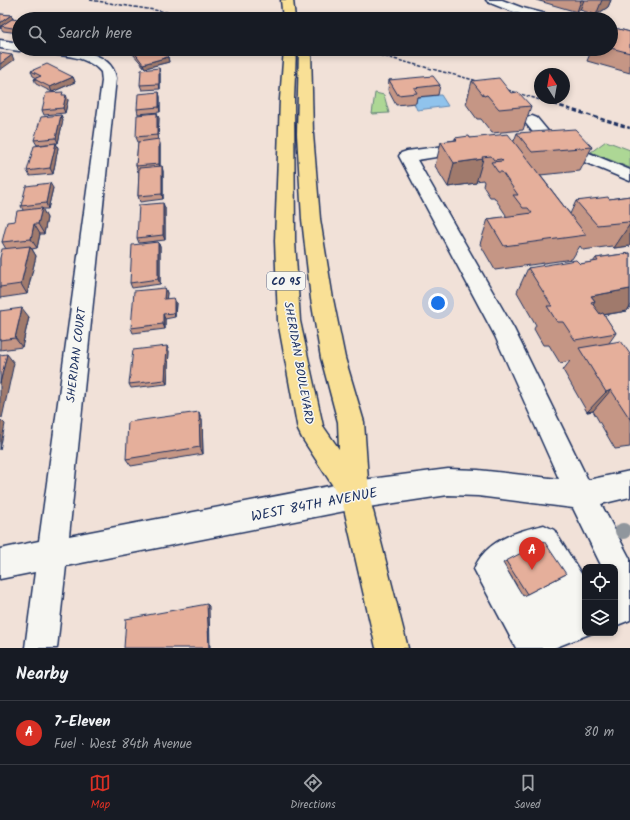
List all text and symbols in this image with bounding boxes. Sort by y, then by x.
search box [12,12,618,56]
text: Search here [58,22,132,46]
icon: search [26,23,48,45]
north arrow [534,68,570,104]
road number: CO 95 [267,272,305,290]
your location [428,293,448,313]
street label: SHERIDAN BOULEVARD [278,300,319,426]
street label: SHERIDAN COURT [61,305,92,404]
street label: WEST 84TH AVENUE [249,482,380,528]
pin: A [519,537,545,570]
map controls [582,564,618,636]
button: locate [582,564,618,600]
button: layers [582,600,618,636]
text: Nearby [16,661,68,688]
text: 7-Eleven [54,710,111,734]
text: A [25,722,33,743]
text: 80 m [584,722,614,743]
text: Fuel · West 84th Avenue [54,734,192,755]
tab: Map [89,772,111,814]
tab: Directions [290,772,336,814]
tab: Saved [515,772,541,814]

